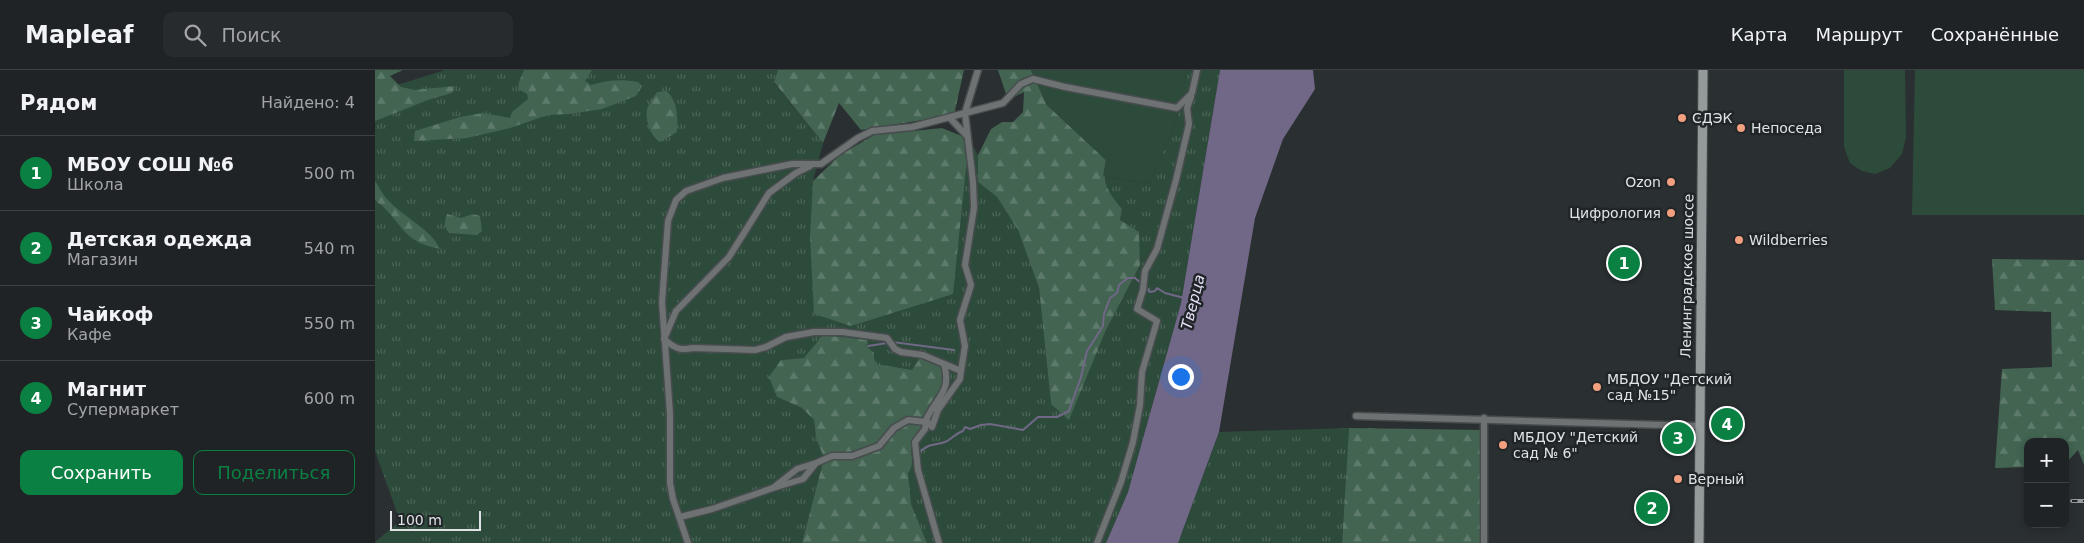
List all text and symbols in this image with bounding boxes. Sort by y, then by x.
search box [163,12,513,57]
text: Mapleaf [25,21,133,49]
icon: search [181,21,209,49]
text: Поиск [221,24,282,46]
text: Карта [1731,24,1788,45]
text: Маршрут [1816,24,1903,45]
text: Сохранённые [1931,24,2059,45]
text: Рядом [20,91,97,115]
text: Найдено: 4 [261,93,355,112]
place label: СДЭК [1692,110,1732,126]
marker: СДЭК [1676,112,1688,124]
place label: Непоседа [1751,120,1822,136]
marker: Непоседа [1735,122,1747,134]
text: МБОУ СОШ №6 [67,153,234,175]
text: 1 [30,164,42,183]
text: 500 m [304,164,355,183]
place label: Ozon [1625,174,1661,190]
text: Школа [67,175,124,194]
marker: Ozon [1665,176,1677,188]
street label: Ленинградское шоссе [1678,194,1696,358]
place label: Цифрология [1569,205,1661,221]
marker: Цифрология [1665,207,1677,219]
text: Детская одежда [67,228,252,250]
place label: Wildberries [1749,232,1828,248]
marker: Wildberries [1733,234,1745,246]
text: 2 [30,239,42,258]
text: 540 m [304,239,355,258]
pin: 1 [1608,244,1640,282]
text: Магазин [67,250,138,269]
water label: Тверца [1177,273,1209,331]
text: Чайкоф [67,303,153,325]
text: 3 [30,314,42,333]
text: 550 m [304,314,355,333]
text: Кафе [67,325,112,344]
your location [1168,364,1194,390]
place label: МБДОУ "Детский сад №15" [1607,371,1732,403]
text: Магнит [67,378,146,400]
marker: МБДОУ "Детский сад №15" [1591,381,1603,393]
text: 4 [30,389,42,408]
text: 600 m [304,389,355,408]
text: Супермаркет [67,400,179,419]
pin: 4 [1711,405,1743,443]
pin: 3 [1662,419,1694,457]
place label: МБДОУ "Детский сад № 6" [1513,429,1638,461]
map controls [2024,438,2069,528]
button: + [2024,438,2069,483]
marker: МБДОУ "Детский сад № 6" [1497,439,1509,451]
button: Сохранить [20,450,183,495]
button: Поделиться [193,450,355,495]
place label: Верный [1688,471,1744,487]
marker: Верный [1672,473,1684,485]
button: − [2024,483,2069,528]
pin: 2 [1636,489,1668,527]
scale bar [390,508,481,531]
text: 100 m [397,512,442,528]

